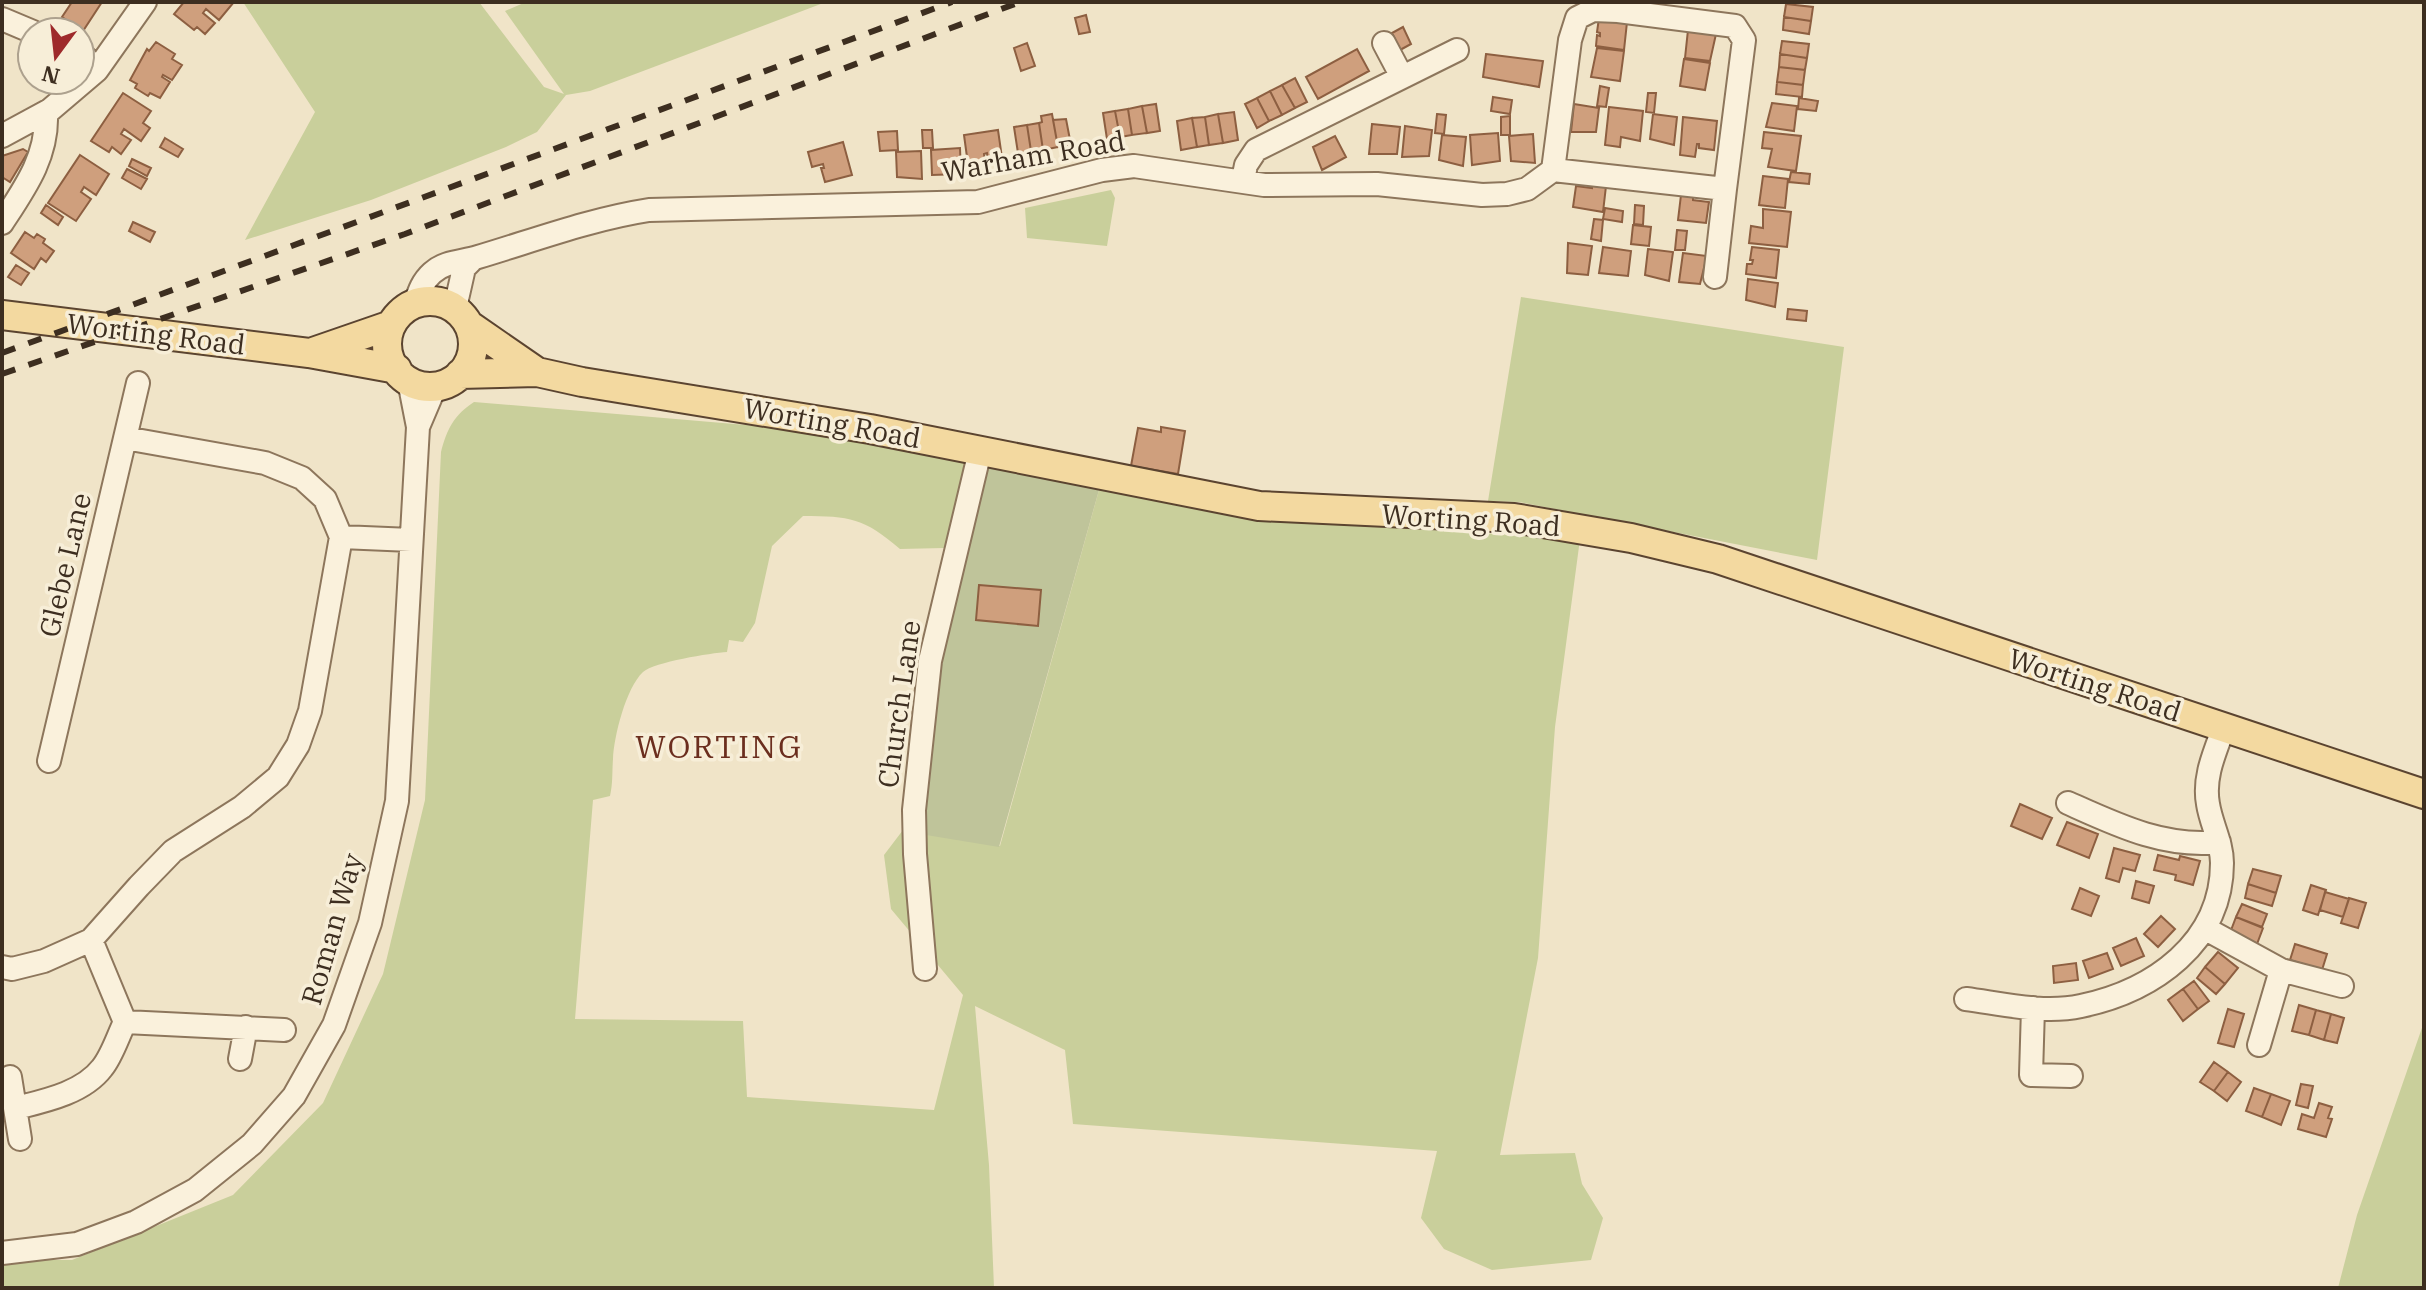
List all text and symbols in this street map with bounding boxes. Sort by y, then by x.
north arrow [16,16,96,96]
text: N [39,60,63,92]
street label: Warham Road [938,121,1128,190]
street label: Worting Road [65,304,247,363]
street label: Worting Road [741,389,924,456]
street label: Glebe Lane [30,489,99,641]
street label: Worting Road [1380,495,1562,544]
street label: Church Lane [868,618,929,790]
street label: Worting Road [2004,639,2186,730]
district label: WORTING [635,725,803,767]
street label: Roman Way [292,849,371,1009]

